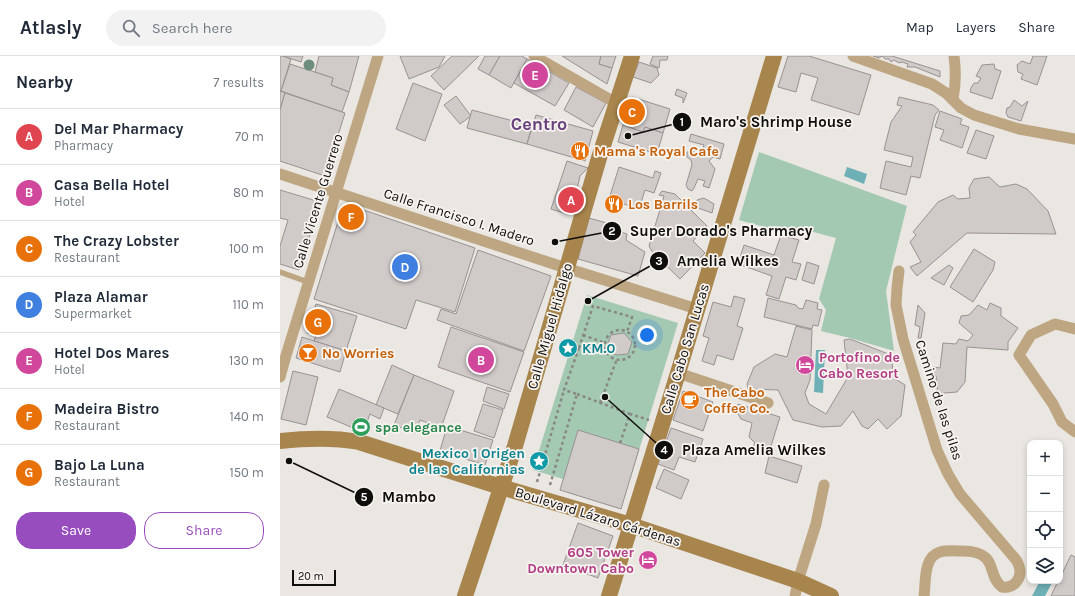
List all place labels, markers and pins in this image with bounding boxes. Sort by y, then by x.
pin: E [522,60,548,90]
pin: C [619,97,645,127]
callout: Maro's Shrimp House [672,108,860,135]
restaurant icon: Mama's Royal Cafe [569,140,591,162]
place label: Mama's Royal Cafe [594,143,719,160]
pin: A [558,185,584,215]
restaurant icon: Los Barrils [603,193,625,215]
place label: Los Barrils [628,196,698,213]
pin: F [338,202,364,232]
callout: Super Dorado's Pharmacy [602,217,820,244]
callout: Amelia Wilkes [649,248,787,275]
pin: D [392,252,418,282]
pin: G [305,307,331,337]
place icon: KM.0 [557,337,579,359]
place label: KM.0 [582,340,615,357]
bar icon: No Worries [297,342,319,364]
place label: No Worries [322,345,395,362]
pin: B [468,345,494,375]
place label: Portofino de Cabo Resort [819,349,900,382]
hotel icon: Portofino de Cabo Resort [794,354,816,376]
place label: The Cabo Coffee Co. [704,384,769,417]
cafe icon: The Cabo Coffee Co. [679,389,701,411]
sports icon: spa elegance [350,416,372,438]
place label: spa elegance [375,419,462,436]
callout: Plaza Amelia Wilkes [654,437,834,464]
place label: Mexico 1 Origen de las Californias [409,445,525,478]
place icon: Mexico 1 Origen de las Californias [528,450,550,472]
callout: Mambo [354,483,444,510]
place label: 605 Tower Downtown Cabo [527,544,634,577]
hotel icon: 605 Tower Downtown Cabo [637,549,659,571]

